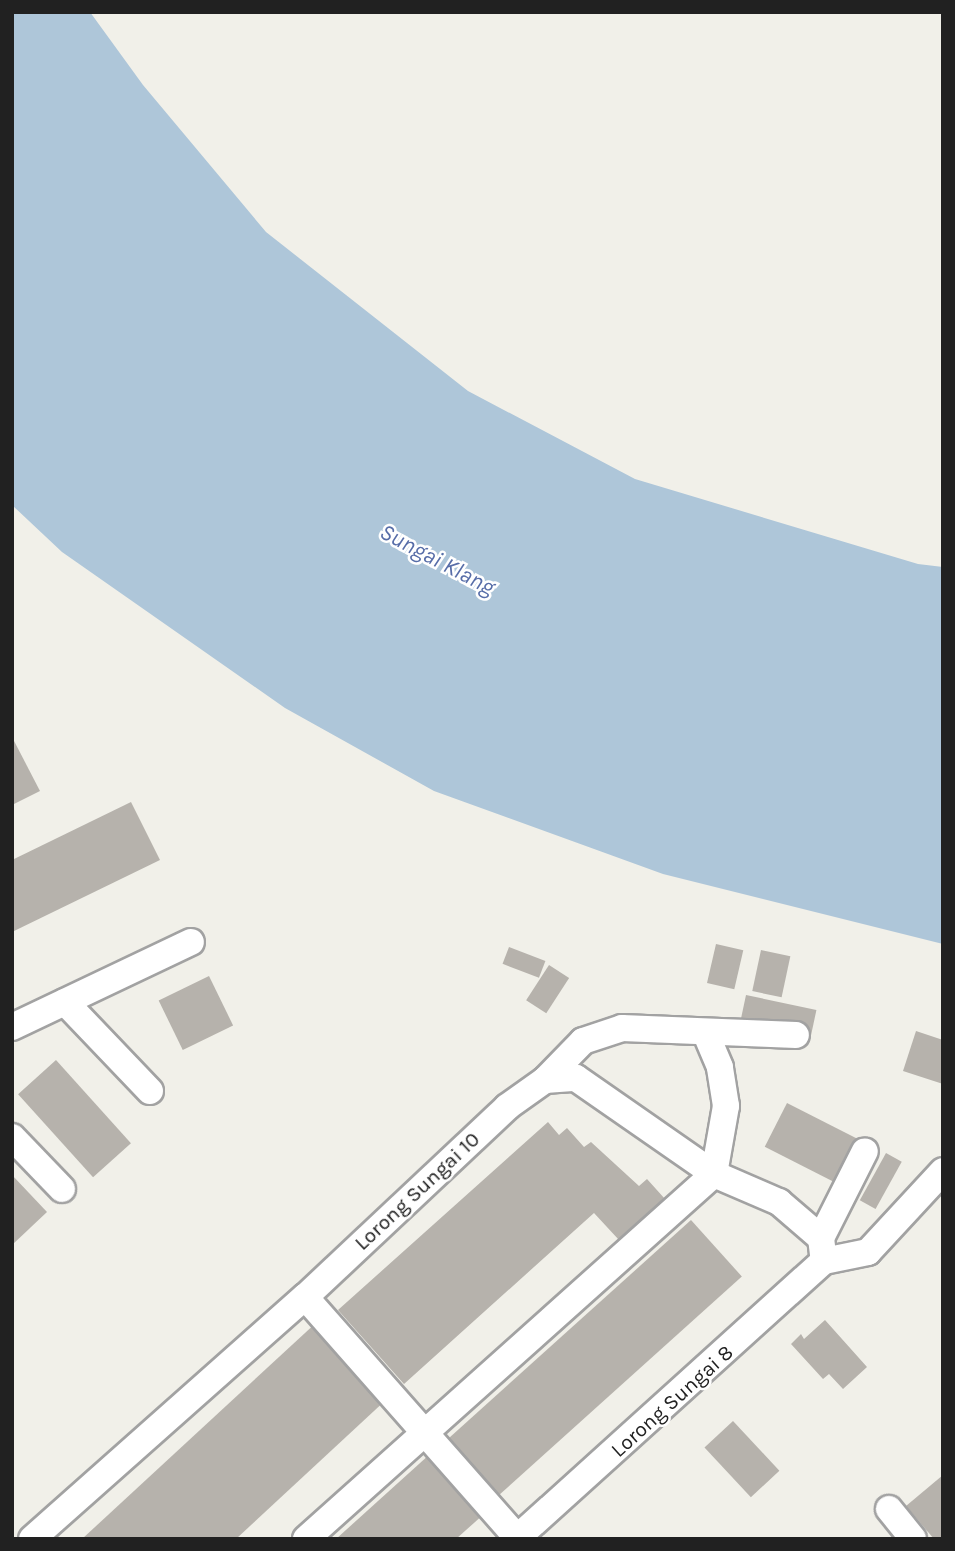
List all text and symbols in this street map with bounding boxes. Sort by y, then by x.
water label: Sungai Klang [375,518,499,602]
street label: Lorong Sungai 10 [349,1127,485,1255]
street label: Lorong Sungai 8 [606,1340,738,1462]

